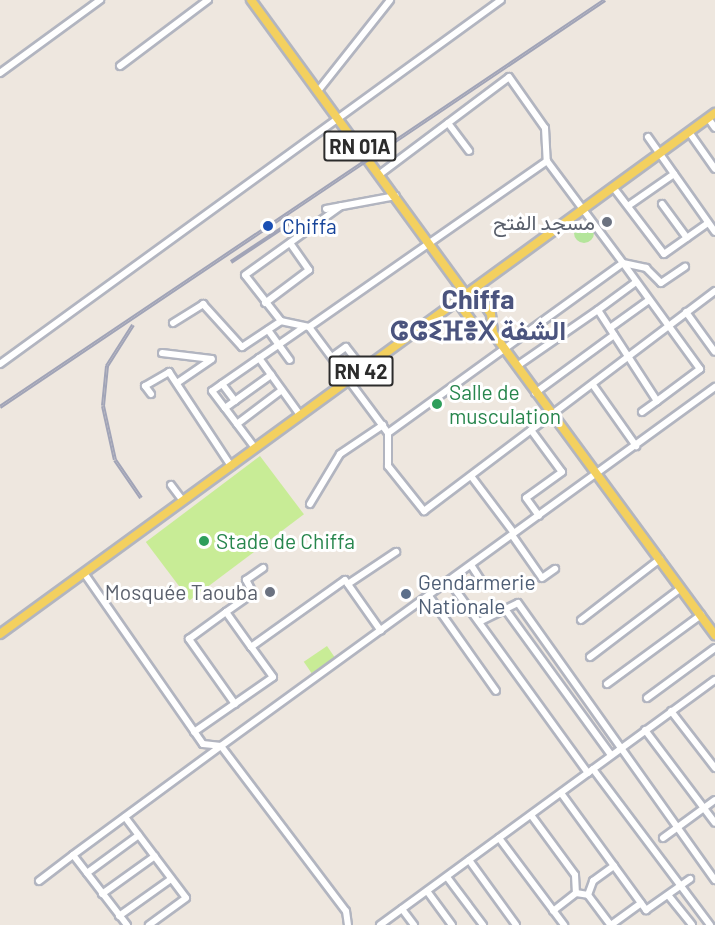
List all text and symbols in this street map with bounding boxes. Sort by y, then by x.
road number: RN 01A [322,129,398,163]
place label: مسجد الفتح [493,209,595,235]
place label: Chiffa [282,213,337,239]
marker: مسجد الفتح [600,215,614,229]
marker: Chiffa [259,217,277,235]
district label: Chiffa ⵛⵛⵉⴼⴻⵝ الشفة [390,282,566,345]
road number: RN 42 [328,354,394,388]
place label: Salle de musculation [449,379,561,429]
marker: Salle de musculation [430,397,444,411]
place label: Stade de Chiffa [216,528,355,554]
marker: Stade de Chiffa [197,534,211,548]
place label: Gendarmerie Nationale [418,569,536,619]
place label: Mosquée Taouba [105,579,258,605]
marker: Mosquée Taouba [263,585,277,599]
marker: Gendarmerie Nationale [399,587,413,601]

